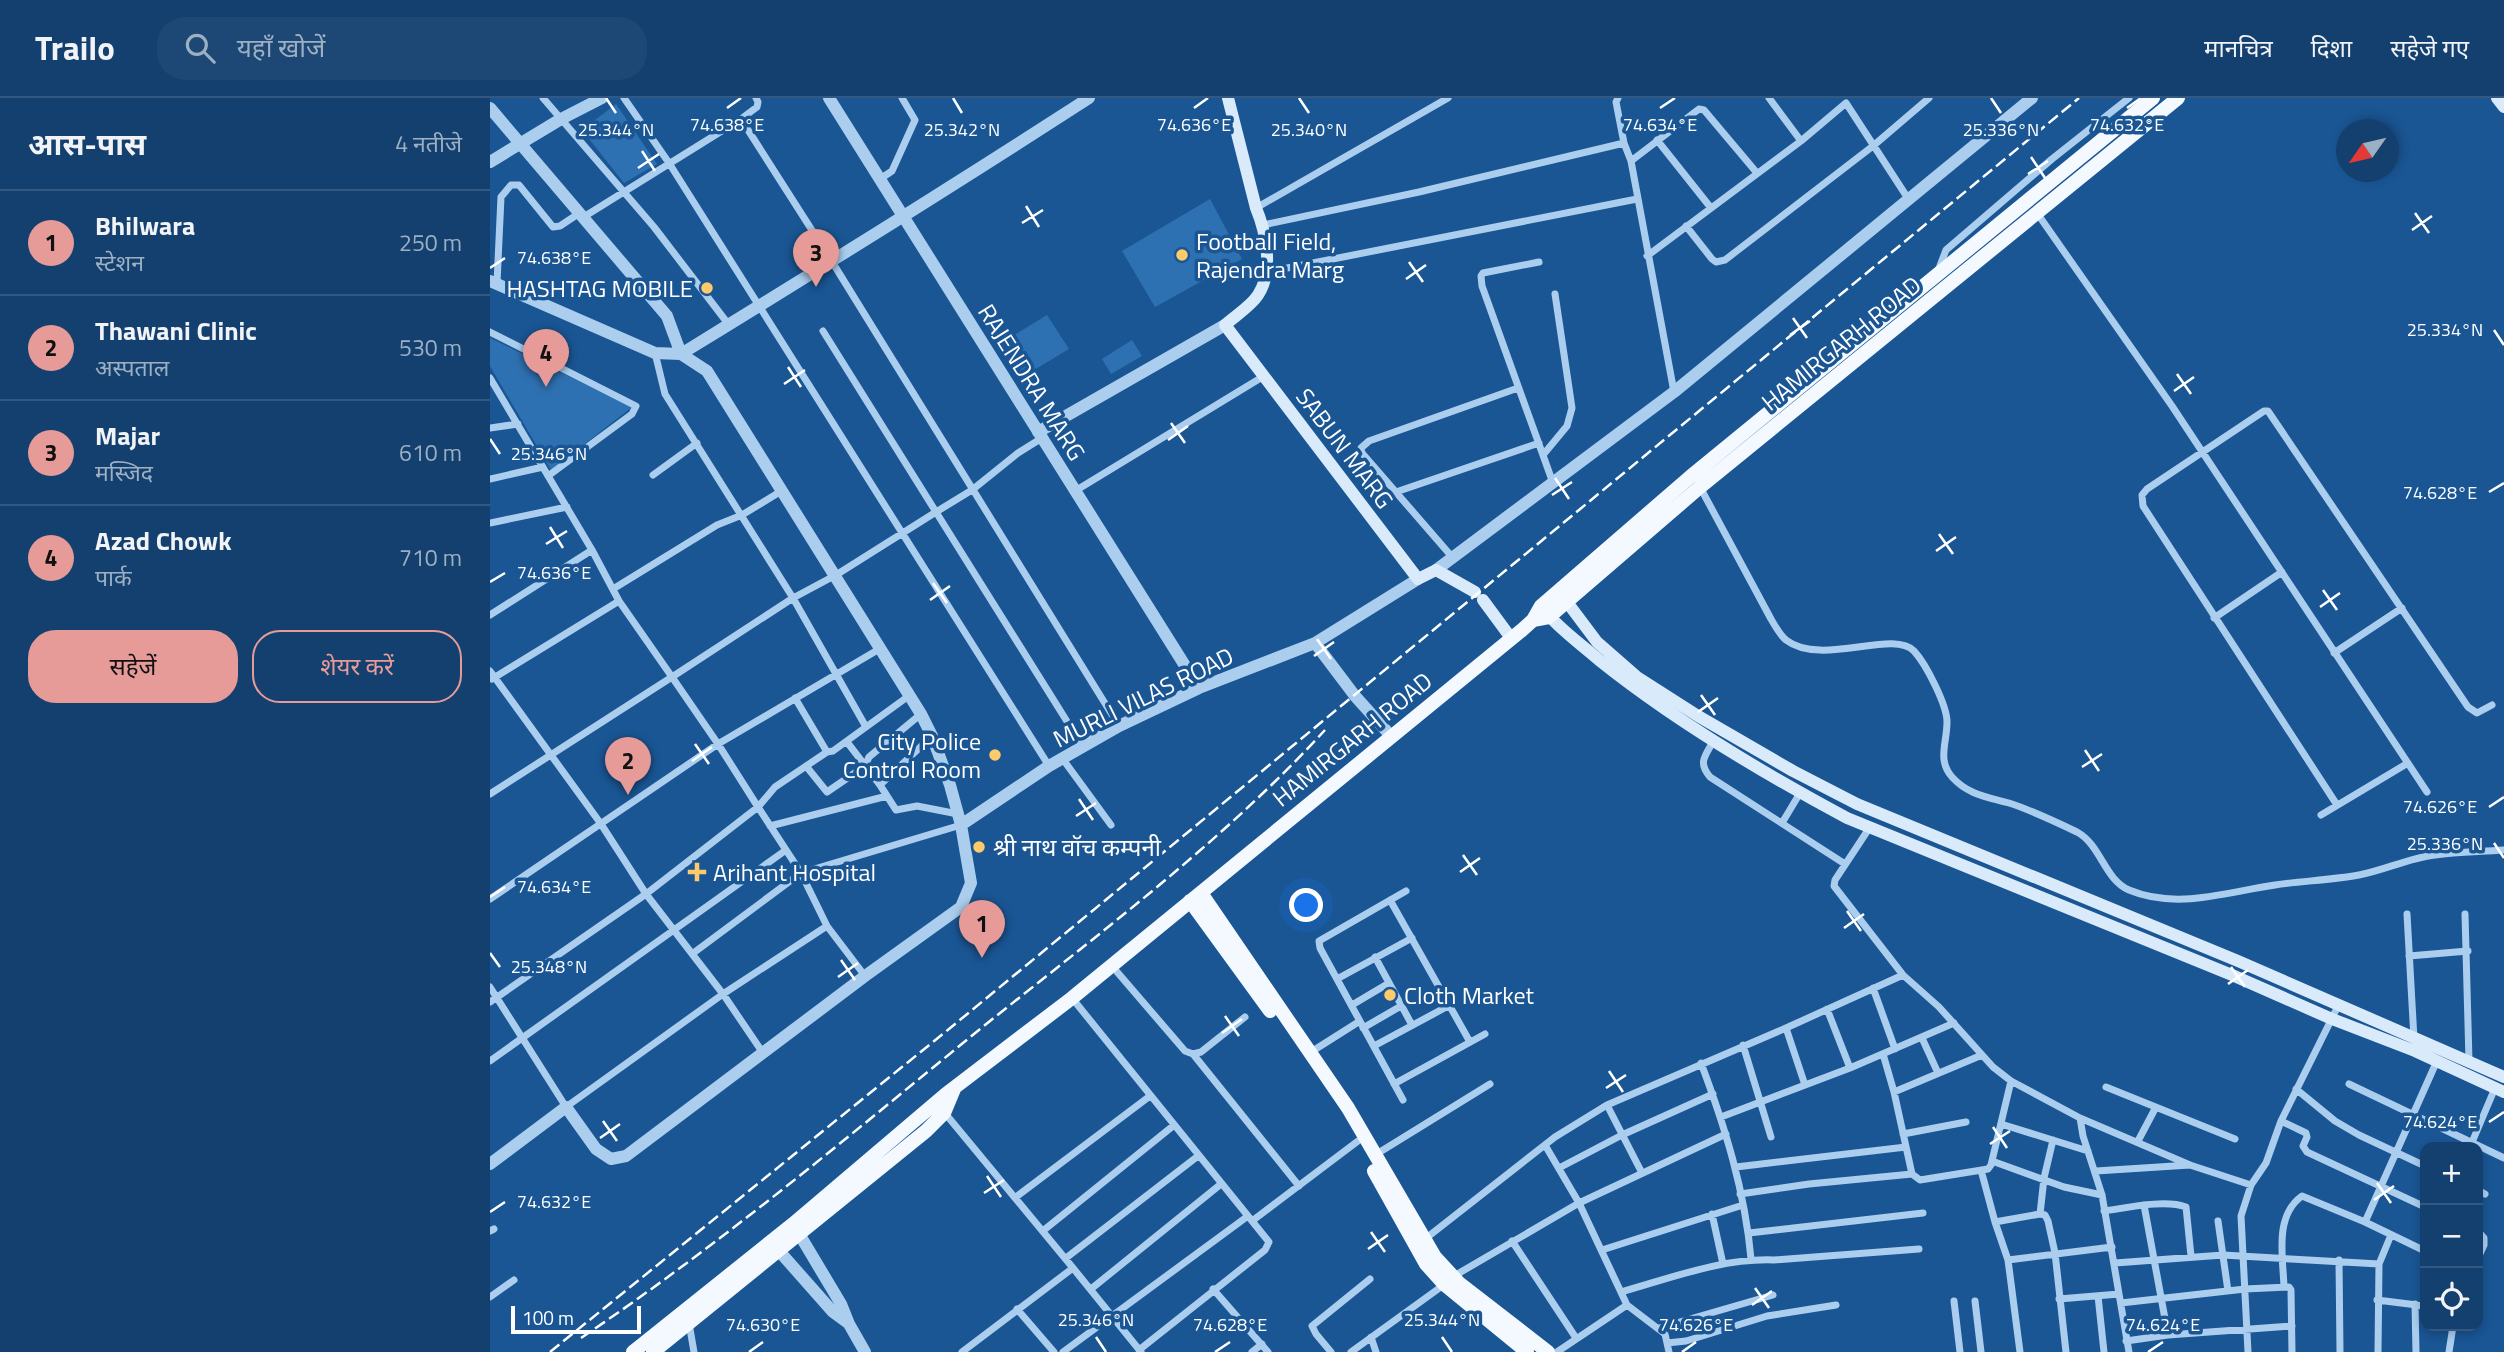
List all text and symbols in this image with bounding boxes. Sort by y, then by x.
search box [157,17,647,80]
text: Trailo [35,23,115,73]
text: यहाँ खोजें [237,28,325,67]
icon: search [181,29,219,67]
text: मानचित्र [2204,30,2273,66]
text: दिशा [2311,30,2352,66]
text: सहेजे गए [2390,30,2469,66]
text: 74.638°E [690,111,764,138]
text: 74.636°E [1157,111,1231,138]
text: 74.634°E [1623,111,1697,138]
text: 74.632°E [2090,111,2164,138]
text: 25.344°N [578,116,654,143]
text: 25.342°N [924,116,1000,143]
text: 25.340°N [1271,116,1347,143]
text: 25.336°N [1963,116,2039,143]
north arrow [2336,119,2399,182]
text: आस-पास [28,121,146,167]
text: 4 नतीजे [395,126,462,161]
text: Bhilwara [95,206,195,245]
place label: Football Field, Rajendra Marg [1196,223,1344,287]
text: 1 [45,225,57,260]
text: 250 m [399,225,462,260]
pin: 3 [793,229,839,287]
text: 74.638°E [517,244,591,271]
text: स्टेशन [95,245,144,280]
marker: Football Field, Rajendra Marg [1174,247,1190,263]
street label: HAMIRGARH ROAD [1753,267,1929,419]
place label: HASHTAG MOBILE [506,270,693,306]
marker: HASHTAG MOBILE [699,280,715,296]
street label: RAJENDRA MARG [969,297,1095,467]
text: Thawani Clinic [95,311,257,350]
text: 25.334°N [2407,316,2483,343]
pin: 4 [523,329,569,387]
text: 2 [45,330,57,365]
text: 530 m [399,330,462,365]
text: अस्पताल [95,350,169,385]
street label: SABUN MARG [1288,380,1402,516]
text: Majar [95,416,160,455]
text: 3 [45,435,57,470]
text: 610 m [399,435,462,470]
text: 25.346°N [511,440,587,467]
text: मस्जिद [95,455,153,490]
text: 74.628°E [2403,479,2477,506]
text: Azad Chowk [95,521,232,560]
text: 4 [45,540,57,575]
text: 710 m [399,540,462,575]
text: 74.636°E [517,559,591,586]
text: पार्क [95,560,132,595]
button: सहेजें [28,630,238,703]
button: शेयर करें [252,630,462,703]
street label: MURLI VILAS ROAD [1047,638,1239,756]
street label: HAMIRGARH ROAD [1264,663,1440,815]
place label: City Police Control Room [843,723,981,787]
pin: 2 [605,737,651,795]
marker: City Police Control Room [987,747,1003,763]
text: 74.626°E [2403,793,2477,820]
place label: श्री नाथ वॉच कम्पनी [993,829,1162,865]
text: 25.336°N [2407,830,2483,857]
marker: श्री नाथ वॉच कम्पनी [971,839,987,855]
place label: Arihant Hospital [713,854,876,890]
marker: Arihant Hospital [687,862,707,882]
text: 74.634°E [517,873,591,900]
your location [1289,888,1323,922]
pin: 1 [959,900,1005,958]
text: 25.348°N [511,953,587,980]
place label: Cloth Market [1404,977,1534,1013]
marker: Cloth Market [1382,987,1398,1003]
text: 74.624°E [2403,1108,2477,1135]
map controls [2420,1142,2483,1331]
button: + [2420,1142,2483,1205]
text: 74.632°E [517,1188,591,1215]
button: − [2420,1205,2483,1268]
button: locate [2420,1268,2483,1331]
scale bar [511,1303,640,1335]
text: 100 m [522,1303,574,1332]
text: 25.346°N [1058,1306,1134,1333]
text: 25.344°N [1404,1306,1480,1333]
text: 74.630°E [726,1311,800,1338]
text: 74.628°E [1193,1311,1267,1338]
text: 74.626°E [1659,1311,1733,1338]
text: 74.624°E [2126,1311,2200,1338]

